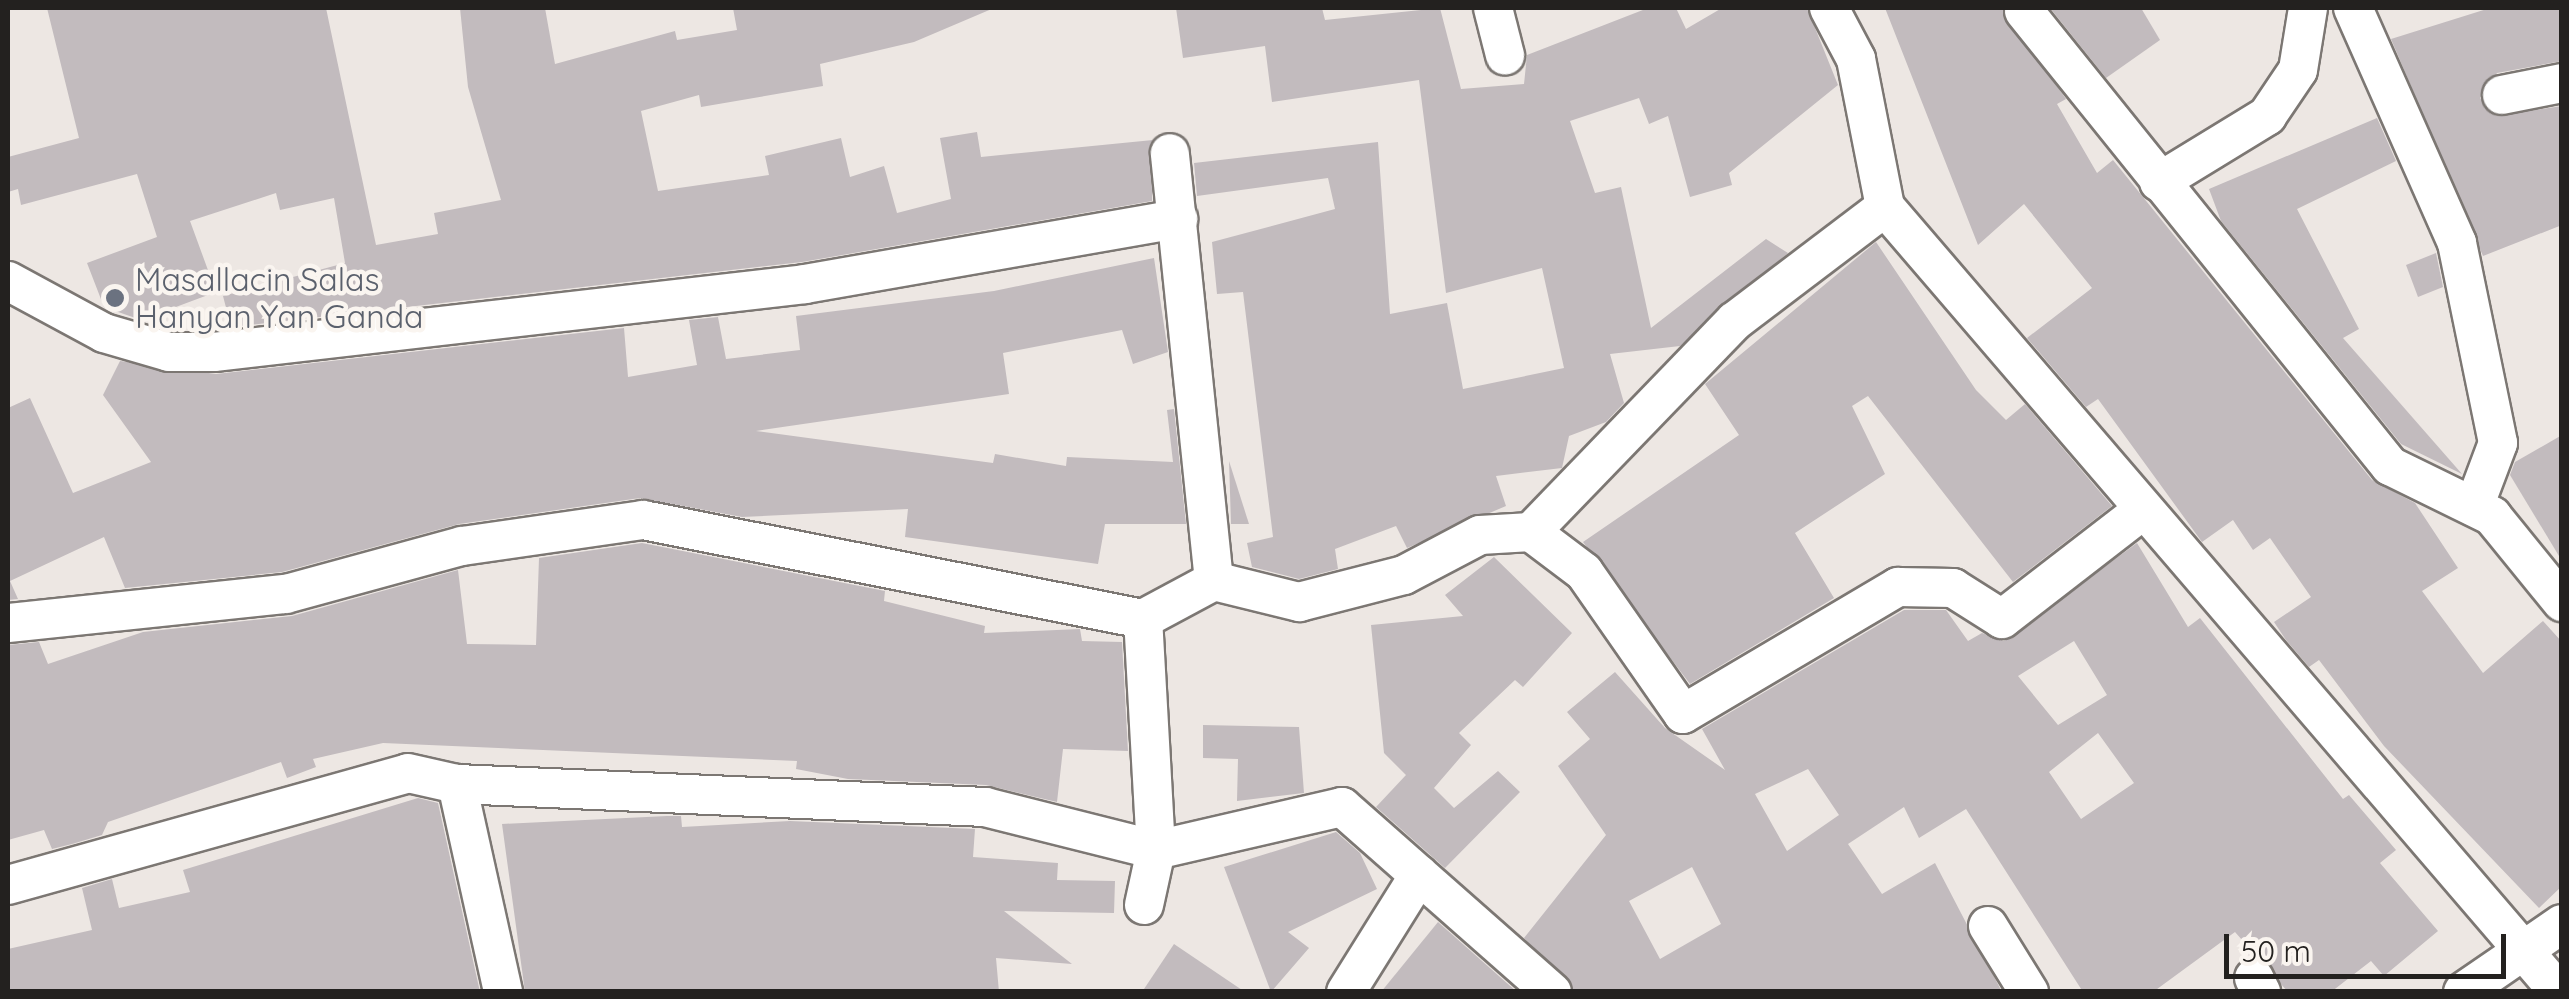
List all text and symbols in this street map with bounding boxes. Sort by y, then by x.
place label: Masallacin Salas Hanyan Yan Ganda [135,261,423,336]
marker: Masallacin Salas Hanyan Yan Ganda [104,287,126,309]
scale bar [2229,914,2512,976]
text: 50 m [2241,932,2311,970]

